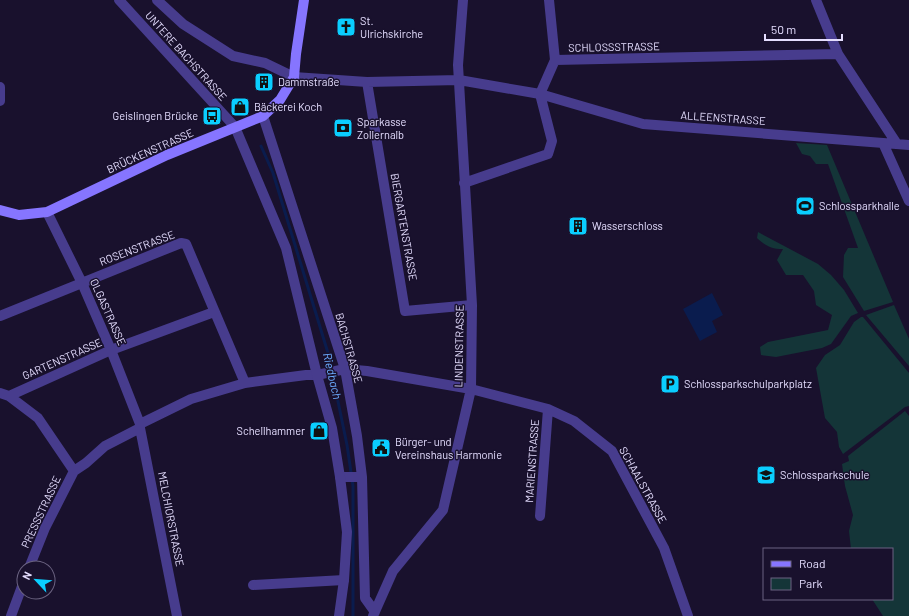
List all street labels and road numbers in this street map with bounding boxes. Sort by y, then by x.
street label: UNTERE BACHSTRASSE [143,8,230,103]
street label: SCHLOSSSTRASSE [568,39,660,54]
street label: ALLEENSTRASSE [680,108,766,127]
street label: BRÜCKENSTRASSE [104,125,195,175]
street label: BIERGARTENSTRASSE [389,172,420,282]
street label: ROSENSTRASSE [97,227,177,268]
street label: OLGASTRASSE [88,277,129,347]
street label: LINDENSTRASSE [451,304,466,387]
street label: BACHSTRASSE [333,311,366,385]
street label: GARTENSTRASSE [20,335,104,382]
street label: MARIENSTRASSE [522,418,541,503]
street label: SCHAALSTRASSE [617,444,670,526]
street label: MELCHIORSTRASSE [156,470,187,568]
street label: PRESSSTRASSE [18,473,63,550]

